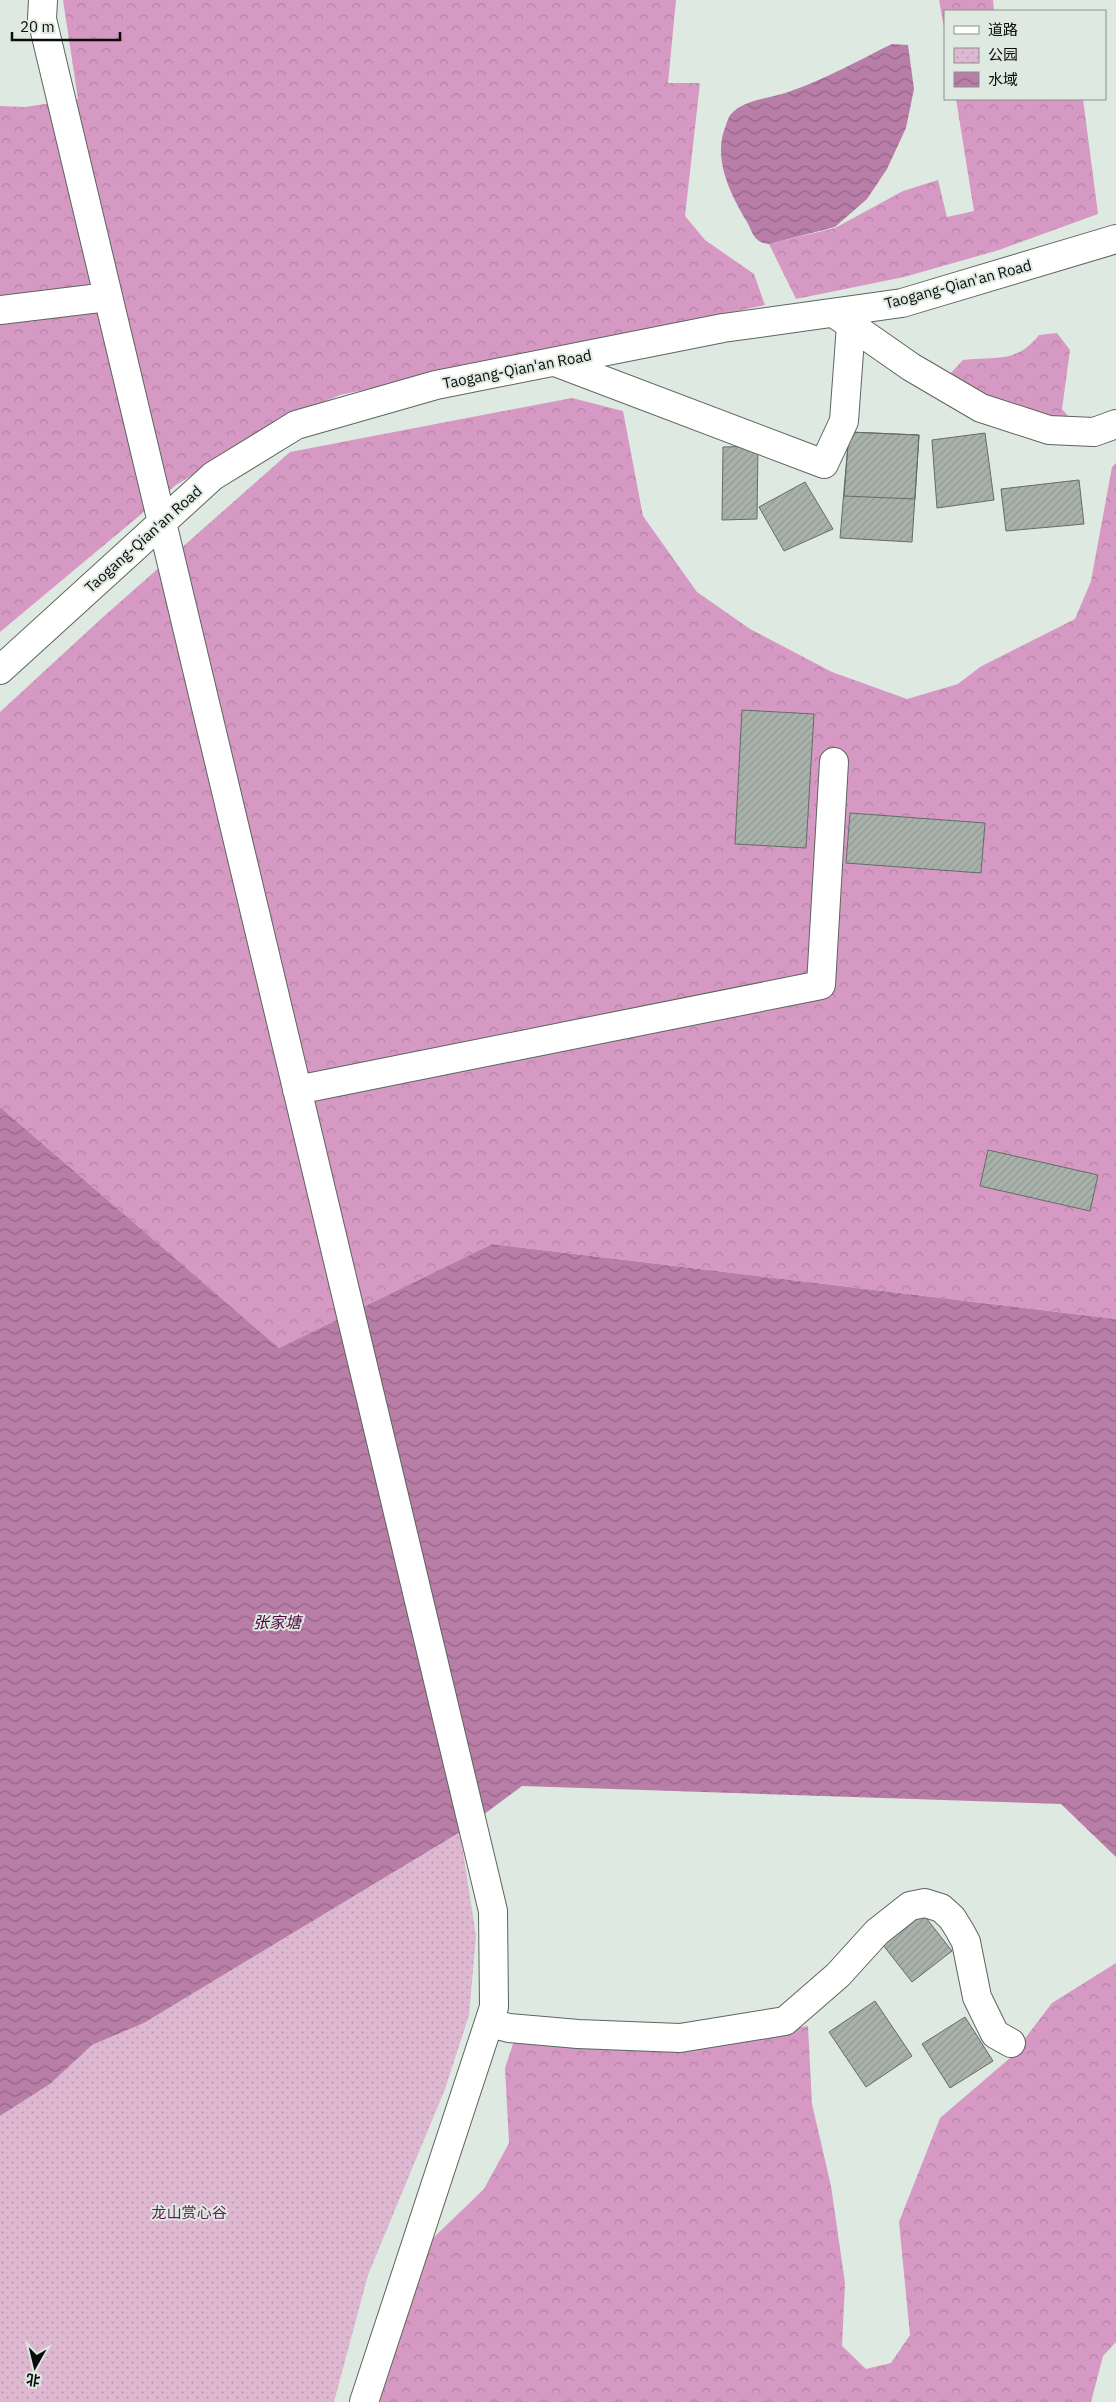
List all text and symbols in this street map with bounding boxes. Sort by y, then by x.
scale bar [12,10,120,42]
legend [944,10,1106,100]
text: 20 m [20,17,55,36]
text: 道路 [988,20,1018,39]
text: 公园 [988,45,1018,64]
text: 水域 [988,70,1018,89]
street label: Taogang-Qian'an Road [882,255,1034,313]
street label: Taogang-Qian'an Road [441,345,593,393]
street label: Taogang-Qian'an Road [80,481,206,597]
water label: 张家塘 [253,1612,304,1632]
park label: 龙山赏心谷 [151,2203,227,2222]
north arrow [10,2342,60,2392]
text: 北 [25,2370,41,2390]

